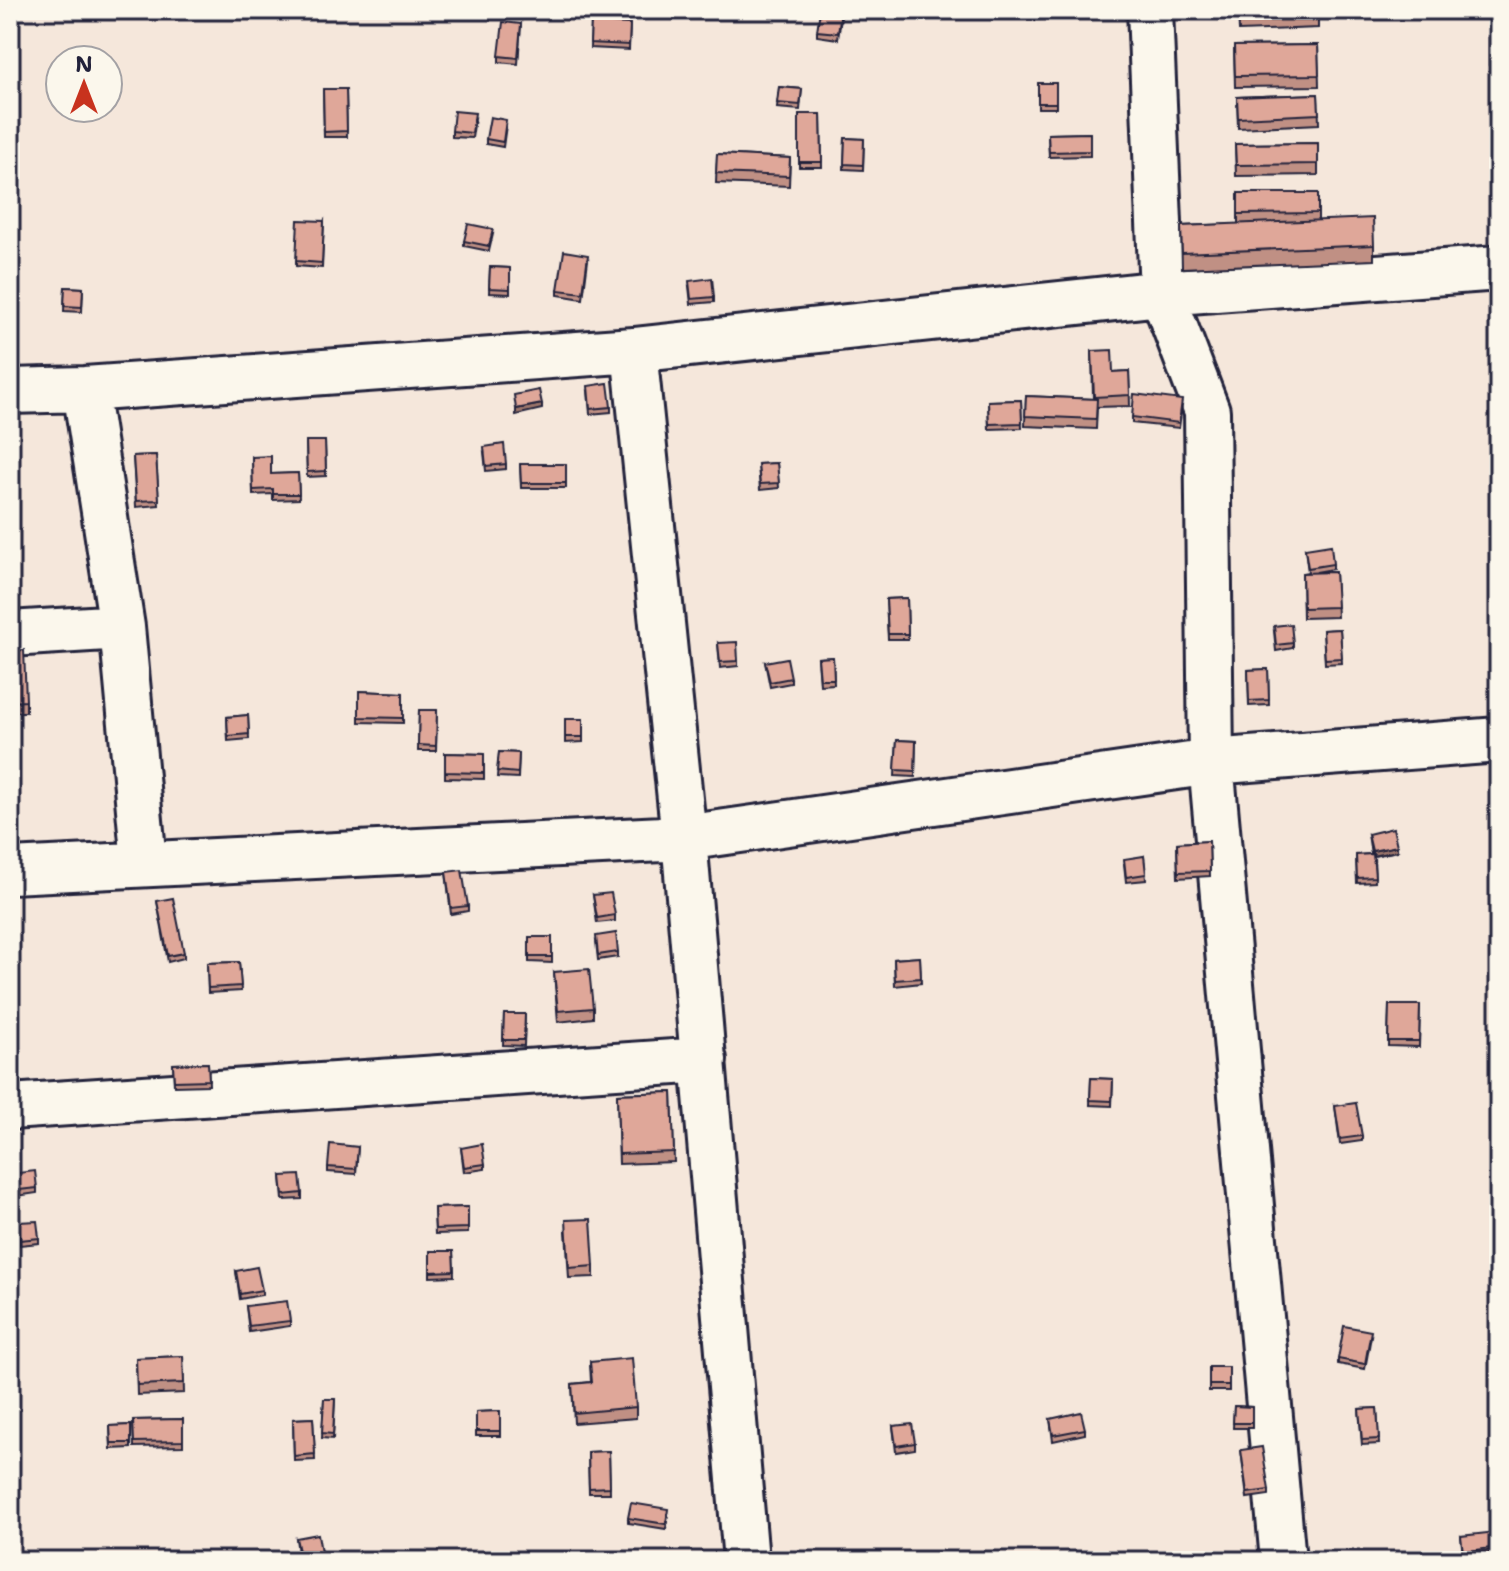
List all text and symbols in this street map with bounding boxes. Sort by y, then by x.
north arrow [44,44,124,124]
text: N [75,50,93,79]

